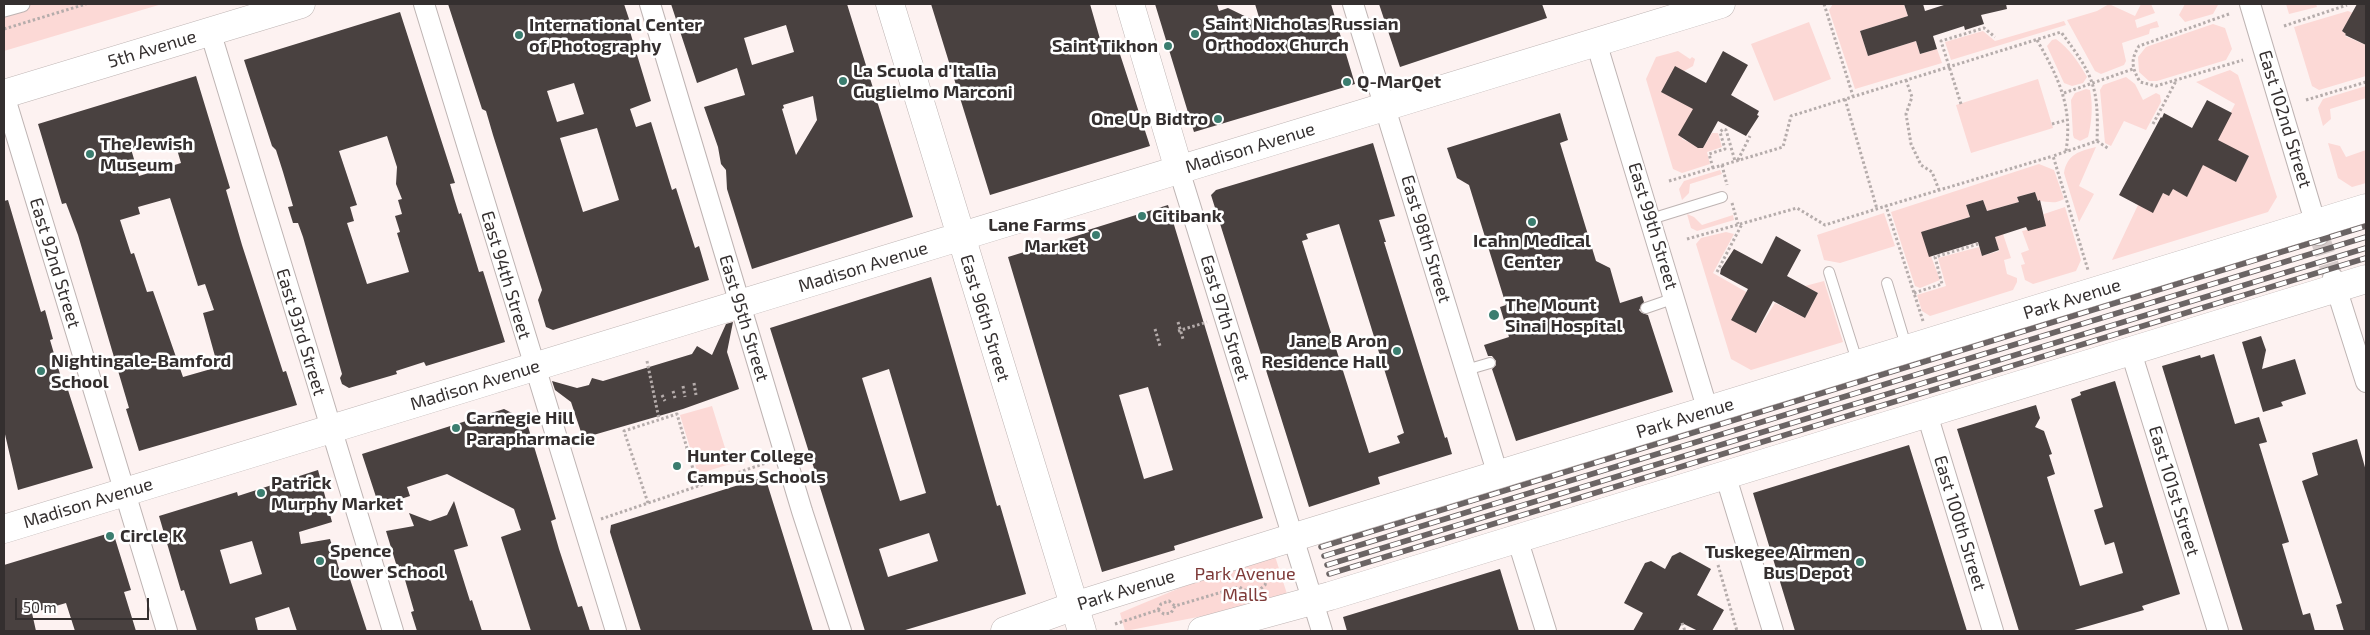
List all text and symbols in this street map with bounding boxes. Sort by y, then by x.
place label: Saint Nicholas Russian Orthodox Church [1205,13,1399,56]
place label: International Center of Photography [529,14,702,56]
street label: 5th Avenue [105,25,199,73]
marker: Saint Nicholas Russian Orthodox Church [1189,28,1201,40]
marker: International Center of Photography [513,29,525,41]
place label: Saint Tikhon [1052,35,1158,57]
marker: Saint Tikhon [1162,40,1174,52]
street label: East 102nd Street [2254,48,2316,190]
place label: La Scuola d'Italia Guglielmo Marconi [853,60,1013,102]
place label: Q-MarQet [1357,71,1441,93]
marker: La Scuola d'Italia Guglielmo Marconi [837,75,849,87]
marker: Q-MarQet [1341,76,1353,88]
place label: One Up Bidtro [1091,108,1208,130]
marker: One Up Bidtro [1212,113,1224,125]
street label: Madison Avenue [1182,118,1318,178]
place label: The Jewish Museum [100,133,193,176]
marker: The Jewish Museum [84,148,96,160]
street label: East 99th Street [1623,160,1683,292]
street label: East 98th Street [1396,172,1456,306]
street label: East 92nd Street [25,195,85,331]
place label: Citibank [1152,205,1222,227]
street label: East 94th Street [476,208,536,342]
marker: Citibank [1136,210,1148,222]
place label: Lane Farms Market [988,214,1086,256]
marker: Icahn Medical Center [1526,216,1538,228]
marker: Lane Farms Market [1090,229,1102,241]
place label: Icahn Medical Center [1473,230,1591,272]
street label: Madison Avenue [795,237,931,297]
street label: East 95th Street [714,252,774,384]
street label: East 96th Street [955,252,1015,384]
street label: East 97th Street [1196,252,1254,384]
street label: East 93rd Street [271,266,331,398]
street label: Park Avenue [2020,274,2124,324]
place label: The Mount Sinai Hospital [1505,294,1622,336]
marker: The Mount Sinai Hospital [1487,308,1501,322]
place label: Jane B Aron Residence Hall [1261,330,1387,372]
marker: Jane B Aron Residence Hall [1391,345,1403,357]
place label: Nightingale-Bamford School [51,350,231,392]
street label: Madison Avenue [407,355,543,415]
marker: Nightingale-Bamford School [35,365,47,377]
street label: Park Avenue [1633,393,1737,443]
place label: Carnegie Hill Parapharmacie [466,407,595,449]
marker: Carnegie Hill Parapharmacie [450,422,462,434]
street label: East 101st Street [2144,423,2204,559]
place label: Hunter College Campus Schools [687,445,826,488]
street label: East 100th Street [1929,453,1991,593]
marker: Hunter College Campus Schools [671,460,683,472]
place label: Patrick Murphy Market [271,472,403,514]
street label: Madison Avenue [20,473,156,533]
marker: Patrick Murphy Market [255,487,267,499]
place label: Circle K [120,525,184,547]
marker: Circle K [104,530,116,542]
place label: Spence Lower School [330,540,445,582]
place label: Tuskegee Airmen Bus Depot [1705,541,1850,584]
marker: Spence Lower School [314,555,326,567]
marker: Tuskegee Airmen Bus Depot [1854,556,1866,568]
park label: Park Avenue Malls [1194,563,1296,606]
street label: Park Avenue [1074,565,1178,615]
scale bar [18,588,151,620]
text: 50 m [23,598,57,616]

